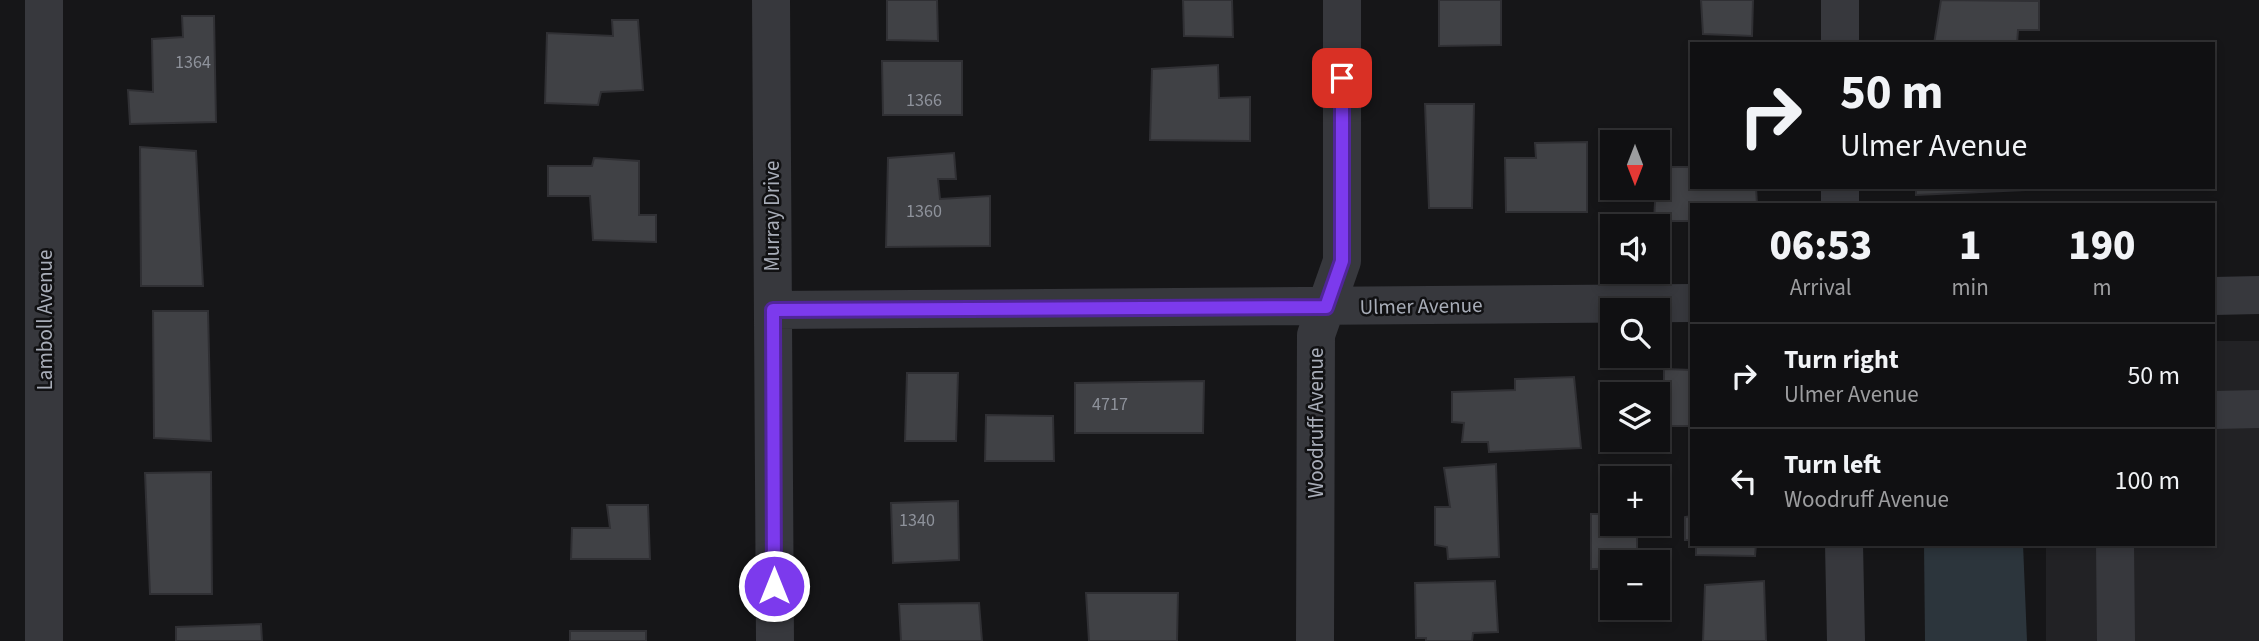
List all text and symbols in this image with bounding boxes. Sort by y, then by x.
pin [1312,48,1372,108]
house number: 1364 [175,50,211,75]
text: 50 m [1840,58,1944,128]
icon: arrive [1323,59,1361,97]
icon: right [1725,70,1816,161]
house number: 1366 [906,88,942,113]
text: Ulmer Avenue [1840,123,2027,169]
north arrow [1600,130,1670,200]
map controls [1600,130,1670,620]
street label: Murray Drive [757,161,787,271]
house number: 1360 [906,199,942,224]
button: sound [1600,214,1670,284]
text: 06:53 [1769,216,1872,276]
text: 1 [1959,216,1981,276]
text: 190 [2068,216,2136,276]
street label: Lamboll Avenue [30,250,60,390]
text: Arrival [1790,271,1852,304]
text: min [1952,271,1989,304]
text: m [2092,271,2111,304]
street label: Ulmer Avenue [1359,290,1483,322]
button: search [1600,298,1670,368]
text: Turn right [1784,341,1899,378]
street label: Woodruff Avenue [1301,348,1331,498]
icon: right [1725,357,1763,395]
text: 50 m [2127,357,2180,394]
text: Ulmer Avenue [1784,378,1919,411]
button: layers [1600,382,1670,452]
house number: 4717 [1092,392,1128,417]
text: Turn left [1784,446,1881,483]
icon: left [1725,462,1763,500]
text: 100 m [2114,462,2180,499]
button: + [1600,466,1670,536]
text: Woodruff Avenue [1784,483,1949,516]
house number: 1340 [899,508,935,533]
position arrow [737,549,811,623]
button: − [1600,550,1670,620]

